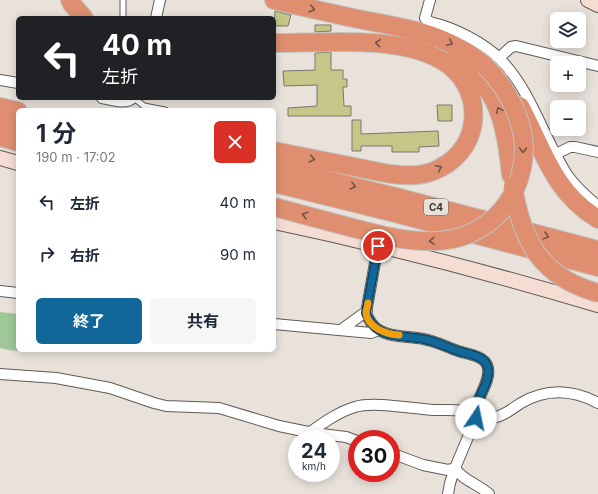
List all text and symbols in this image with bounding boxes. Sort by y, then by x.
one-way arrow [309,5,315,13]
map controls [550,12,586,136]
button: layers [550,12,586,48]
text: 40 m [102,28,172,62]
icon: left [36,32,88,84]
one-way arrow [446,38,453,46]
one-way arrow [375,39,381,48]
button: + [550,56,586,92]
text: 左折 [102,66,138,87]
button: − [550,100,586,136]
one-way arrow [495,107,503,114]
text: 1 分 [36,119,76,148]
button: close [214,121,256,163]
one-way arrow [519,147,527,153]
text: 190 m · 17:02 [36,149,116,165]
one-way arrow [309,154,315,162]
one-way arrow [435,166,442,173]
one-way arrow [349,181,356,190]
icon: left [36,191,58,213]
text: 40 m [219,193,256,212]
text: 左折 [70,194,100,213]
road number: C4 [424,199,448,215]
one-way arrow [302,212,308,220]
pin [361,229,395,263]
one-way arrow [543,232,549,240]
icon: arrive [367,235,389,257]
one-way arrow [429,237,435,245]
icon: right [36,243,58,265]
text: 90 m [220,245,256,264]
text: 右折 [70,246,100,265]
button: 終了 [36,298,142,344]
button: 共有 [150,298,256,344]
position arrow [455,397,497,439]
speed limit sign: 30 [348,430,400,482]
text: 24 [301,439,327,463]
text: km/h [302,460,326,472]

